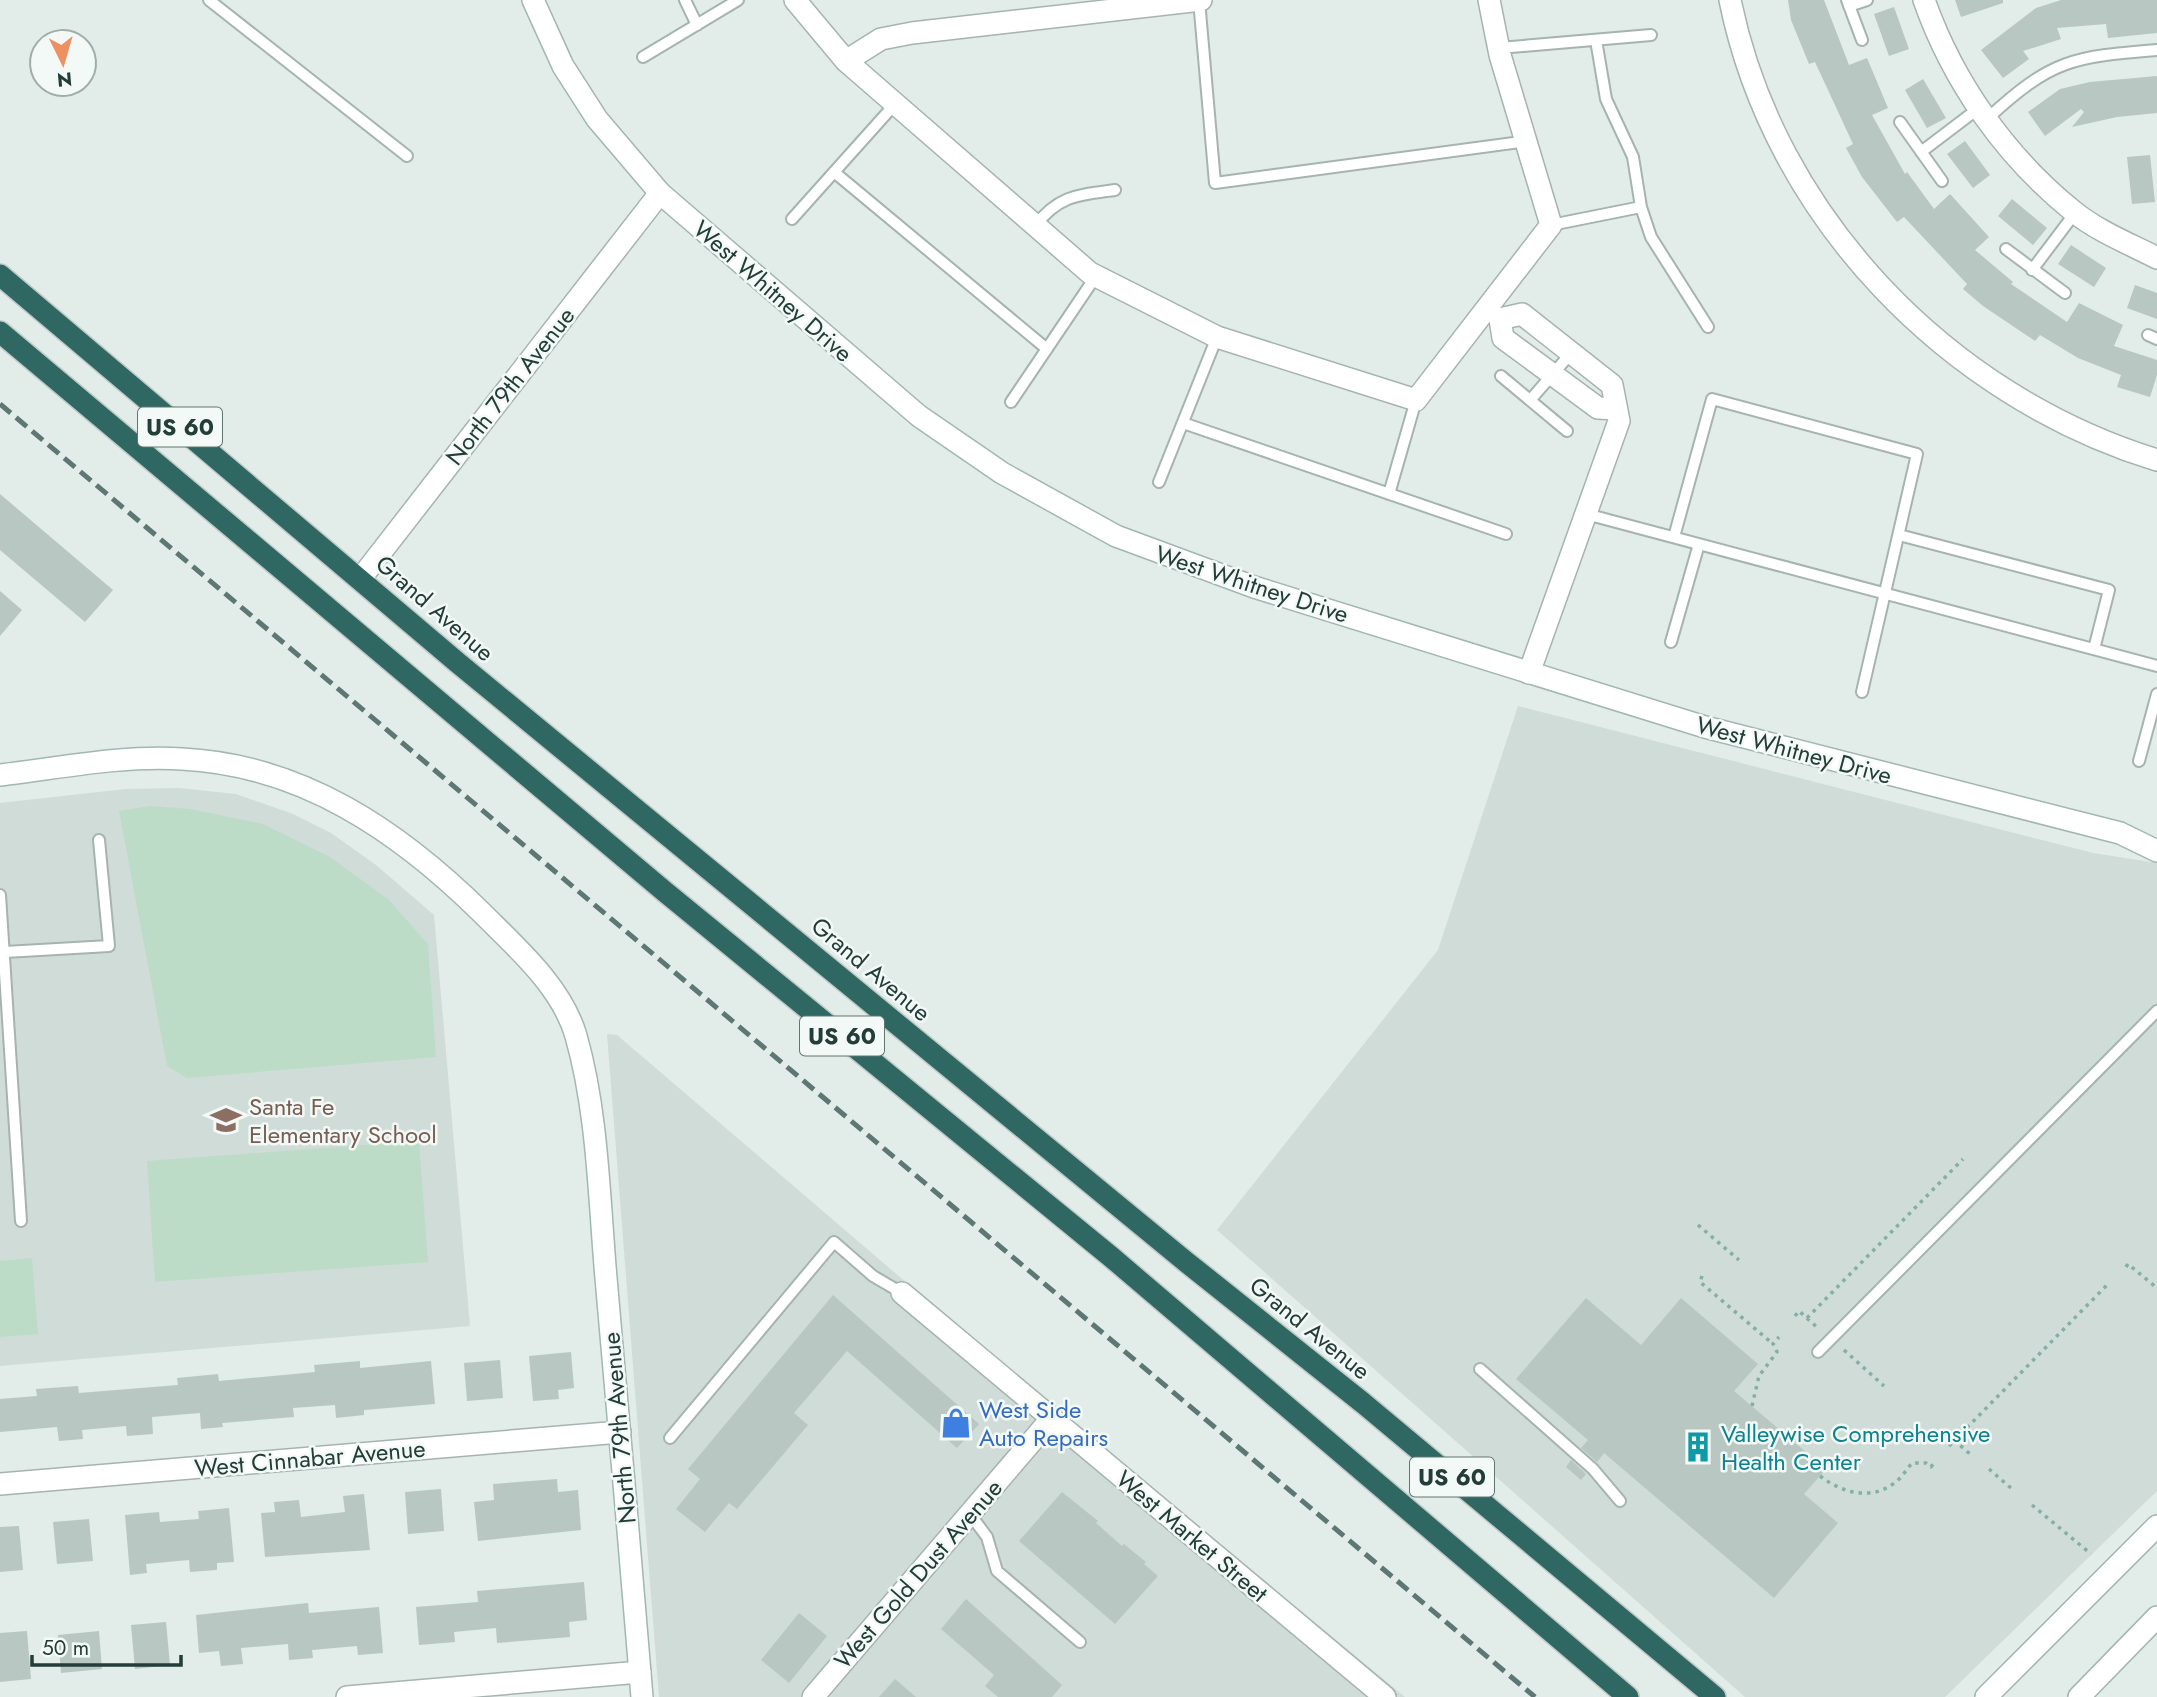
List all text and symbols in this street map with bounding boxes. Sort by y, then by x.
north arrow [28,28,98,98]
text: N [56,65,73,94]
street label: West Whitney Drive [686,212,860,370]
street label: North 79th Avenue [437,299,583,473]
road number: US 60 [138,408,222,446]
street label: West Whitney Drive [1151,536,1353,632]
street label: Grand Avenue [368,547,502,669]
street label: West Whitney Drive [1692,707,1896,793]
street label: Grand Avenue [804,908,938,1030]
road number: US 60 [800,1016,884,1056]
place label: Santa Fe Elementary School [249,1089,437,1152]
school or university icon: Santa Fe Elementary School [209,1103,243,1137]
street label: Grand Avenue [1242,1268,1378,1388]
street label: North 79th Avenue [593,1331,645,1525]
place label: West Side Auto Repairs [979,1392,1108,1455]
shop icon: West Side Auto Repairs [939,1406,973,1440]
place label: Valleywise Comprehensive Health Center [1721,1416,1990,1479]
street label: West Cinnabar Avenue [193,1430,427,1486]
building icon: Valleywise Comprehensive Health Center [1681,1430,1715,1464]
road number: US 60 [1410,1458,1494,1496]
street label: West Market Street [1108,1462,1276,1610]
street label: West Gold Dust Avenue [826,1471,1010,1677]
scale bar [32,1624,180,1668]
text: 50 m [42,1633,89,1663]

